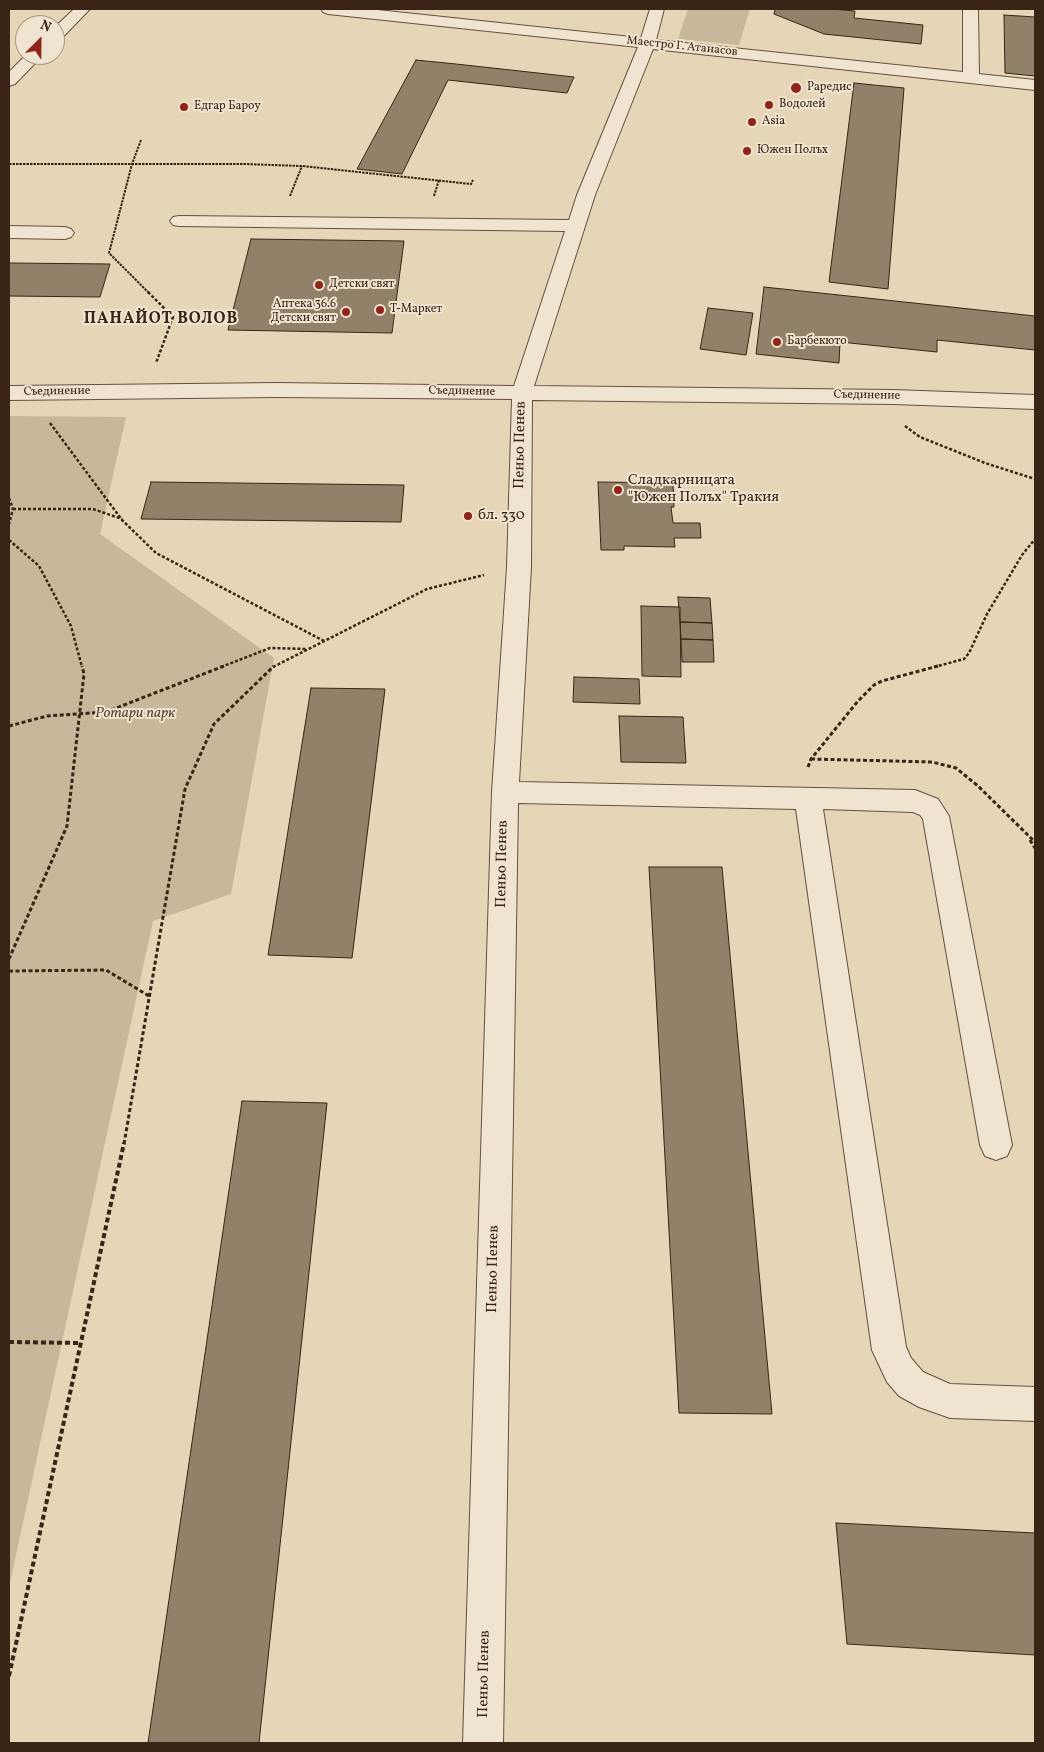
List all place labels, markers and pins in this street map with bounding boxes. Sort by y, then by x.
marker: Раредис [789,81,803,95]
place label: Раредис [807,81,852,95]
place label: Водолей [779,98,826,112]
marker: Водолей [763,99,775,111]
place label: Едгар Бароу [194,100,261,114]
marker: Едгар Бароу [178,101,190,113]
place label: Asia [762,115,785,129]
marker: Asia [746,116,758,128]
place label: Южен Полъх [757,144,828,158]
marker: Южен Полъх [741,145,753,157]
place label: Детски свят [329,278,394,292]
marker: Детски свят [313,279,325,291]
place label: Аптека 36.6 Детски свят [271,298,336,326]
place label: Т-Маркет [390,303,442,317]
marker: Т-Маркет [374,304,386,316]
marker: Аптека 36.6 Детски свят [340,306,352,318]
place label: Барбекюто [787,335,847,349]
marker: Барбекюто [771,336,783,348]
place label: Сладкарницата "Южен Полъх" Тракия [628,472,779,507]
marker: Сладкарницата "Южен Полъх" Тракия [612,484,624,496]
place label: бл. 330 [478,507,525,525]
marker: бл. 330 [462,510,474,522]

